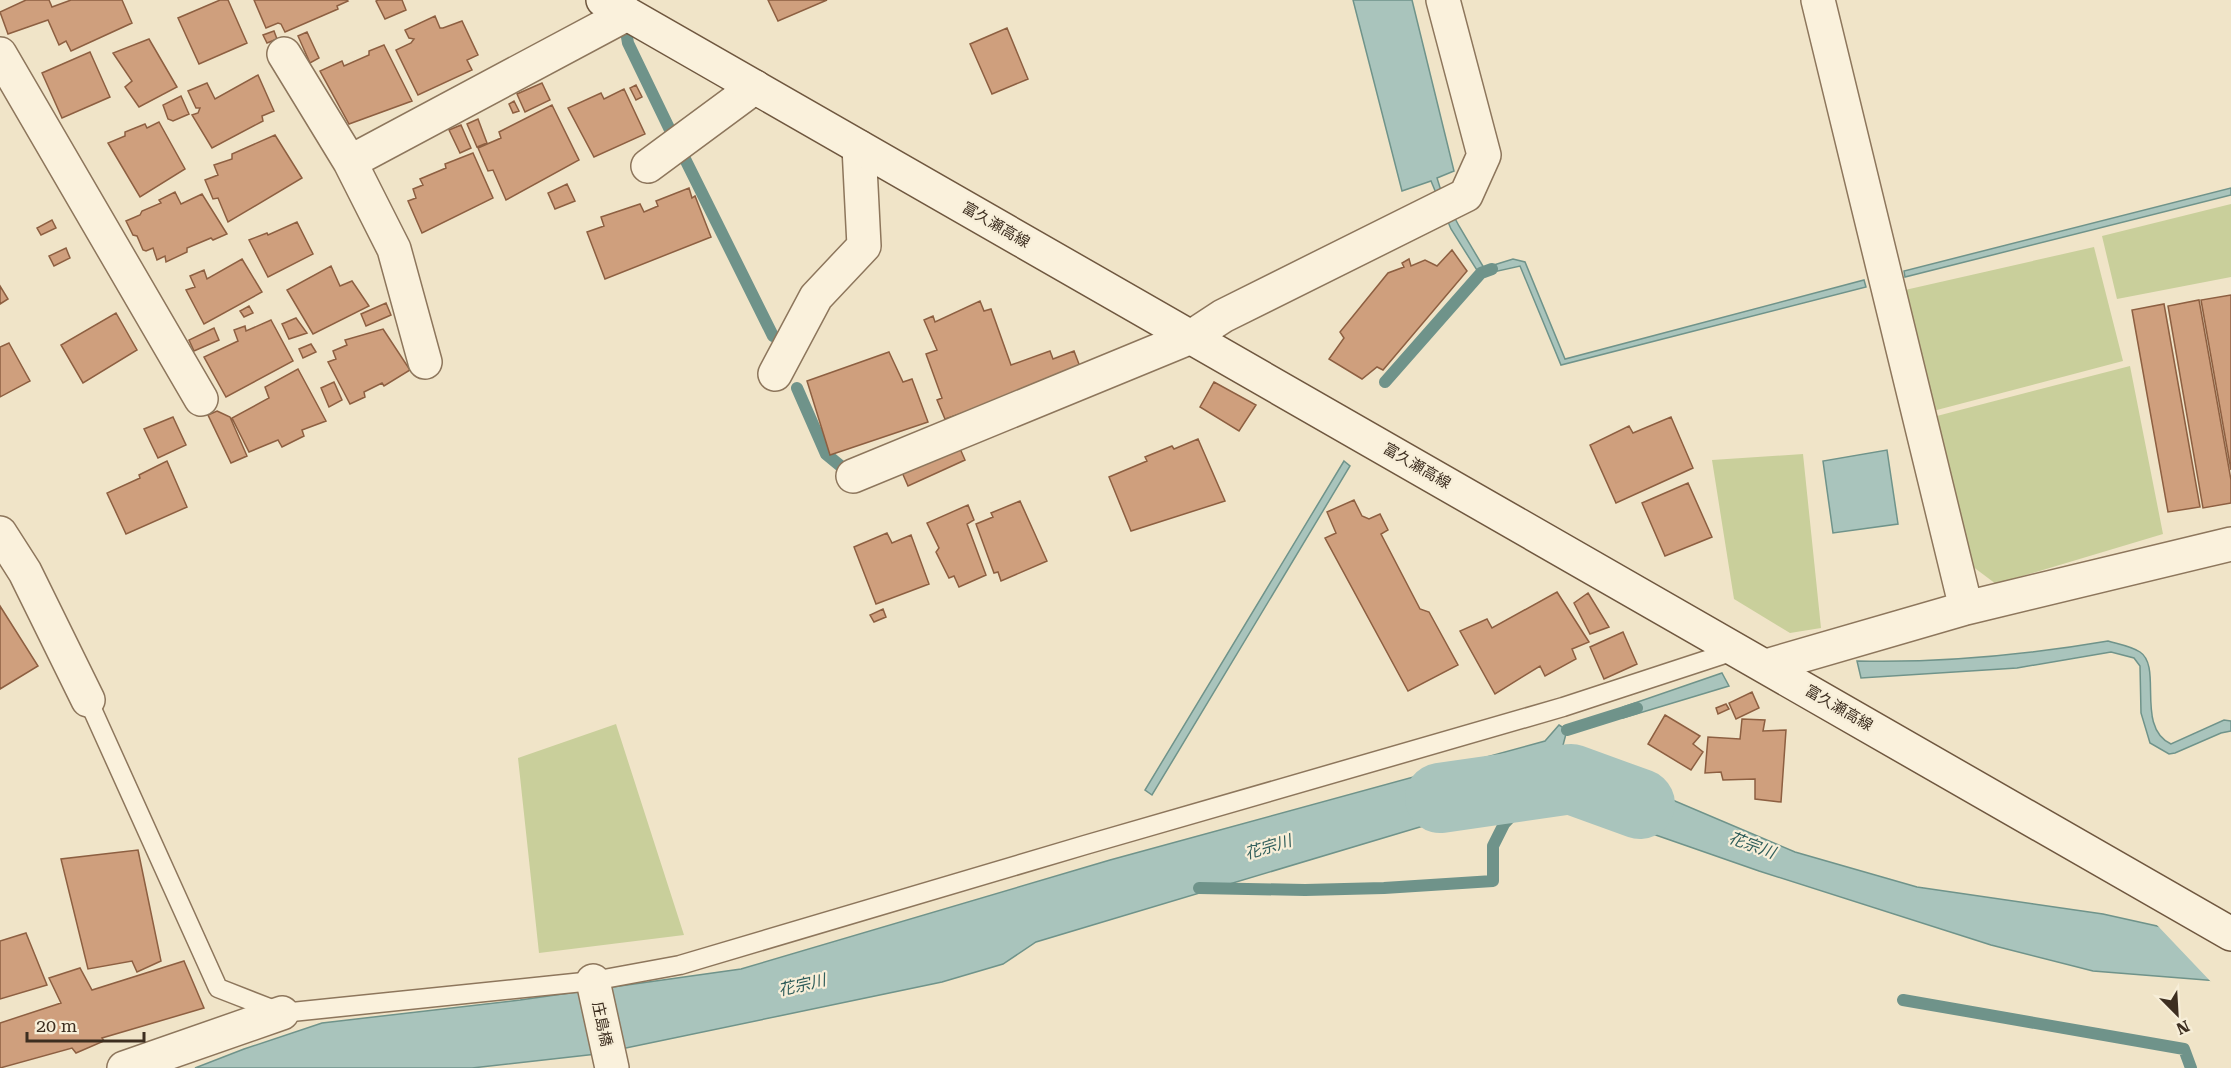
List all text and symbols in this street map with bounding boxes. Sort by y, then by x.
street label: 富久瀬高線 [959,198,1033,252]
street label: 富久瀬高線 [1380,439,1454,493]
street label: 富久瀬高線 [1802,681,1876,735]
water label: 花宗川 [1726,828,1780,863]
water label: 花宗川 [1242,830,1296,863]
water label: 花宗川 [776,970,829,1000]
north arrow [2147,984,2207,1044]
street label: 庄島橋 [589,1000,615,1048]
scale bar [27,1005,144,1043]
text: 20 m [36,1015,77,1036]
text: N [2173,1016,2192,1038]

